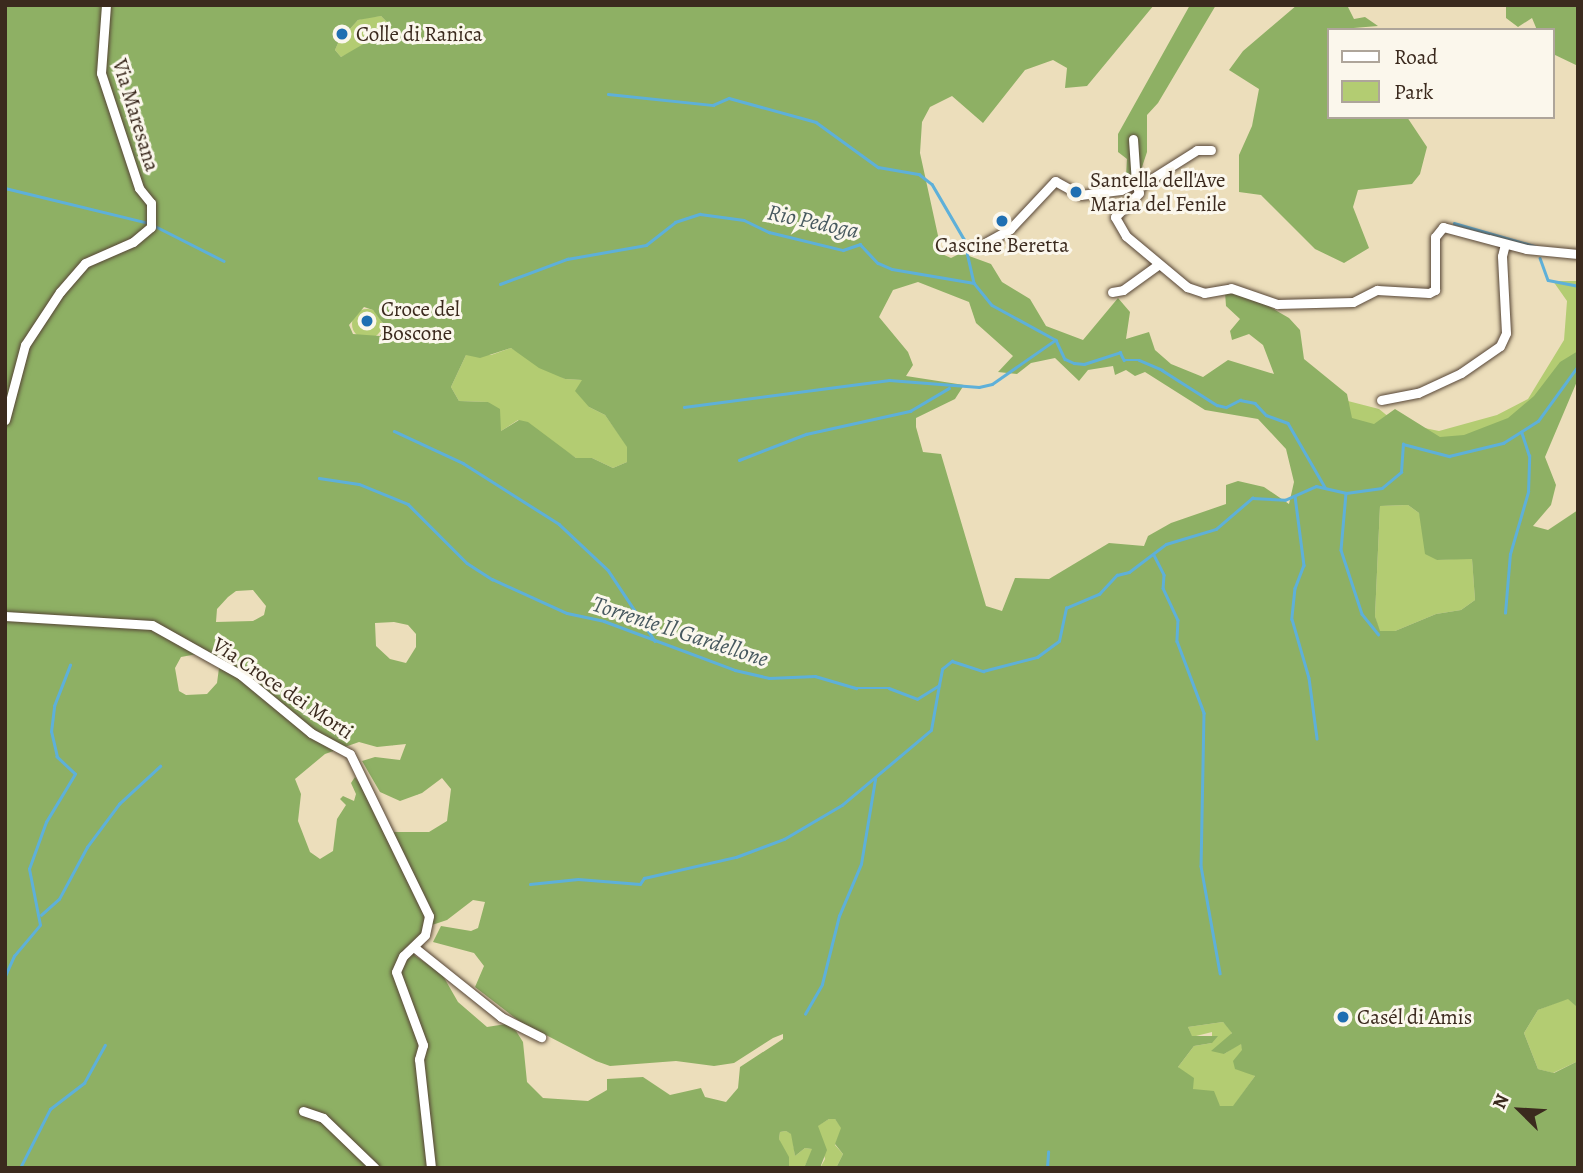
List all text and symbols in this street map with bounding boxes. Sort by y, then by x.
place label: Colle di Ranica [356,21,482,47]
marker: Colle di Ranica [334,26,350,42]
legend [1328,28,1555,119]
text: Road [1394,43,1438,71]
street label: Via Maresana [107,56,165,174]
text: Park [1394,78,1433,106]
place label: Santella dell'Ave Maria del Fenile [1090,167,1226,217]
marker: Santella dell'Ave Maria del Fenile [1068,184,1084,200]
water label: Rio Pedoga [765,199,861,245]
marker: Cascine Beretta [994,213,1010,229]
place label: Cascine Beretta [935,232,1069,258]
place label: Croce del Boscone [381,296,460,346]
marker: Croce del Boscone [359,313,375,329]
water label: Torrente Il Gardellone [589,591,771,673]
street label: Via Croce dei Morti [208,632,358,744]
place label: Casél di Amis [1357,1004,1472,1030]
marker: Casél di Amis [1335,1009,1351,1025]
north arrow [1485,1075,1555,1145]
text: N [1486,1090,1516,1113]

